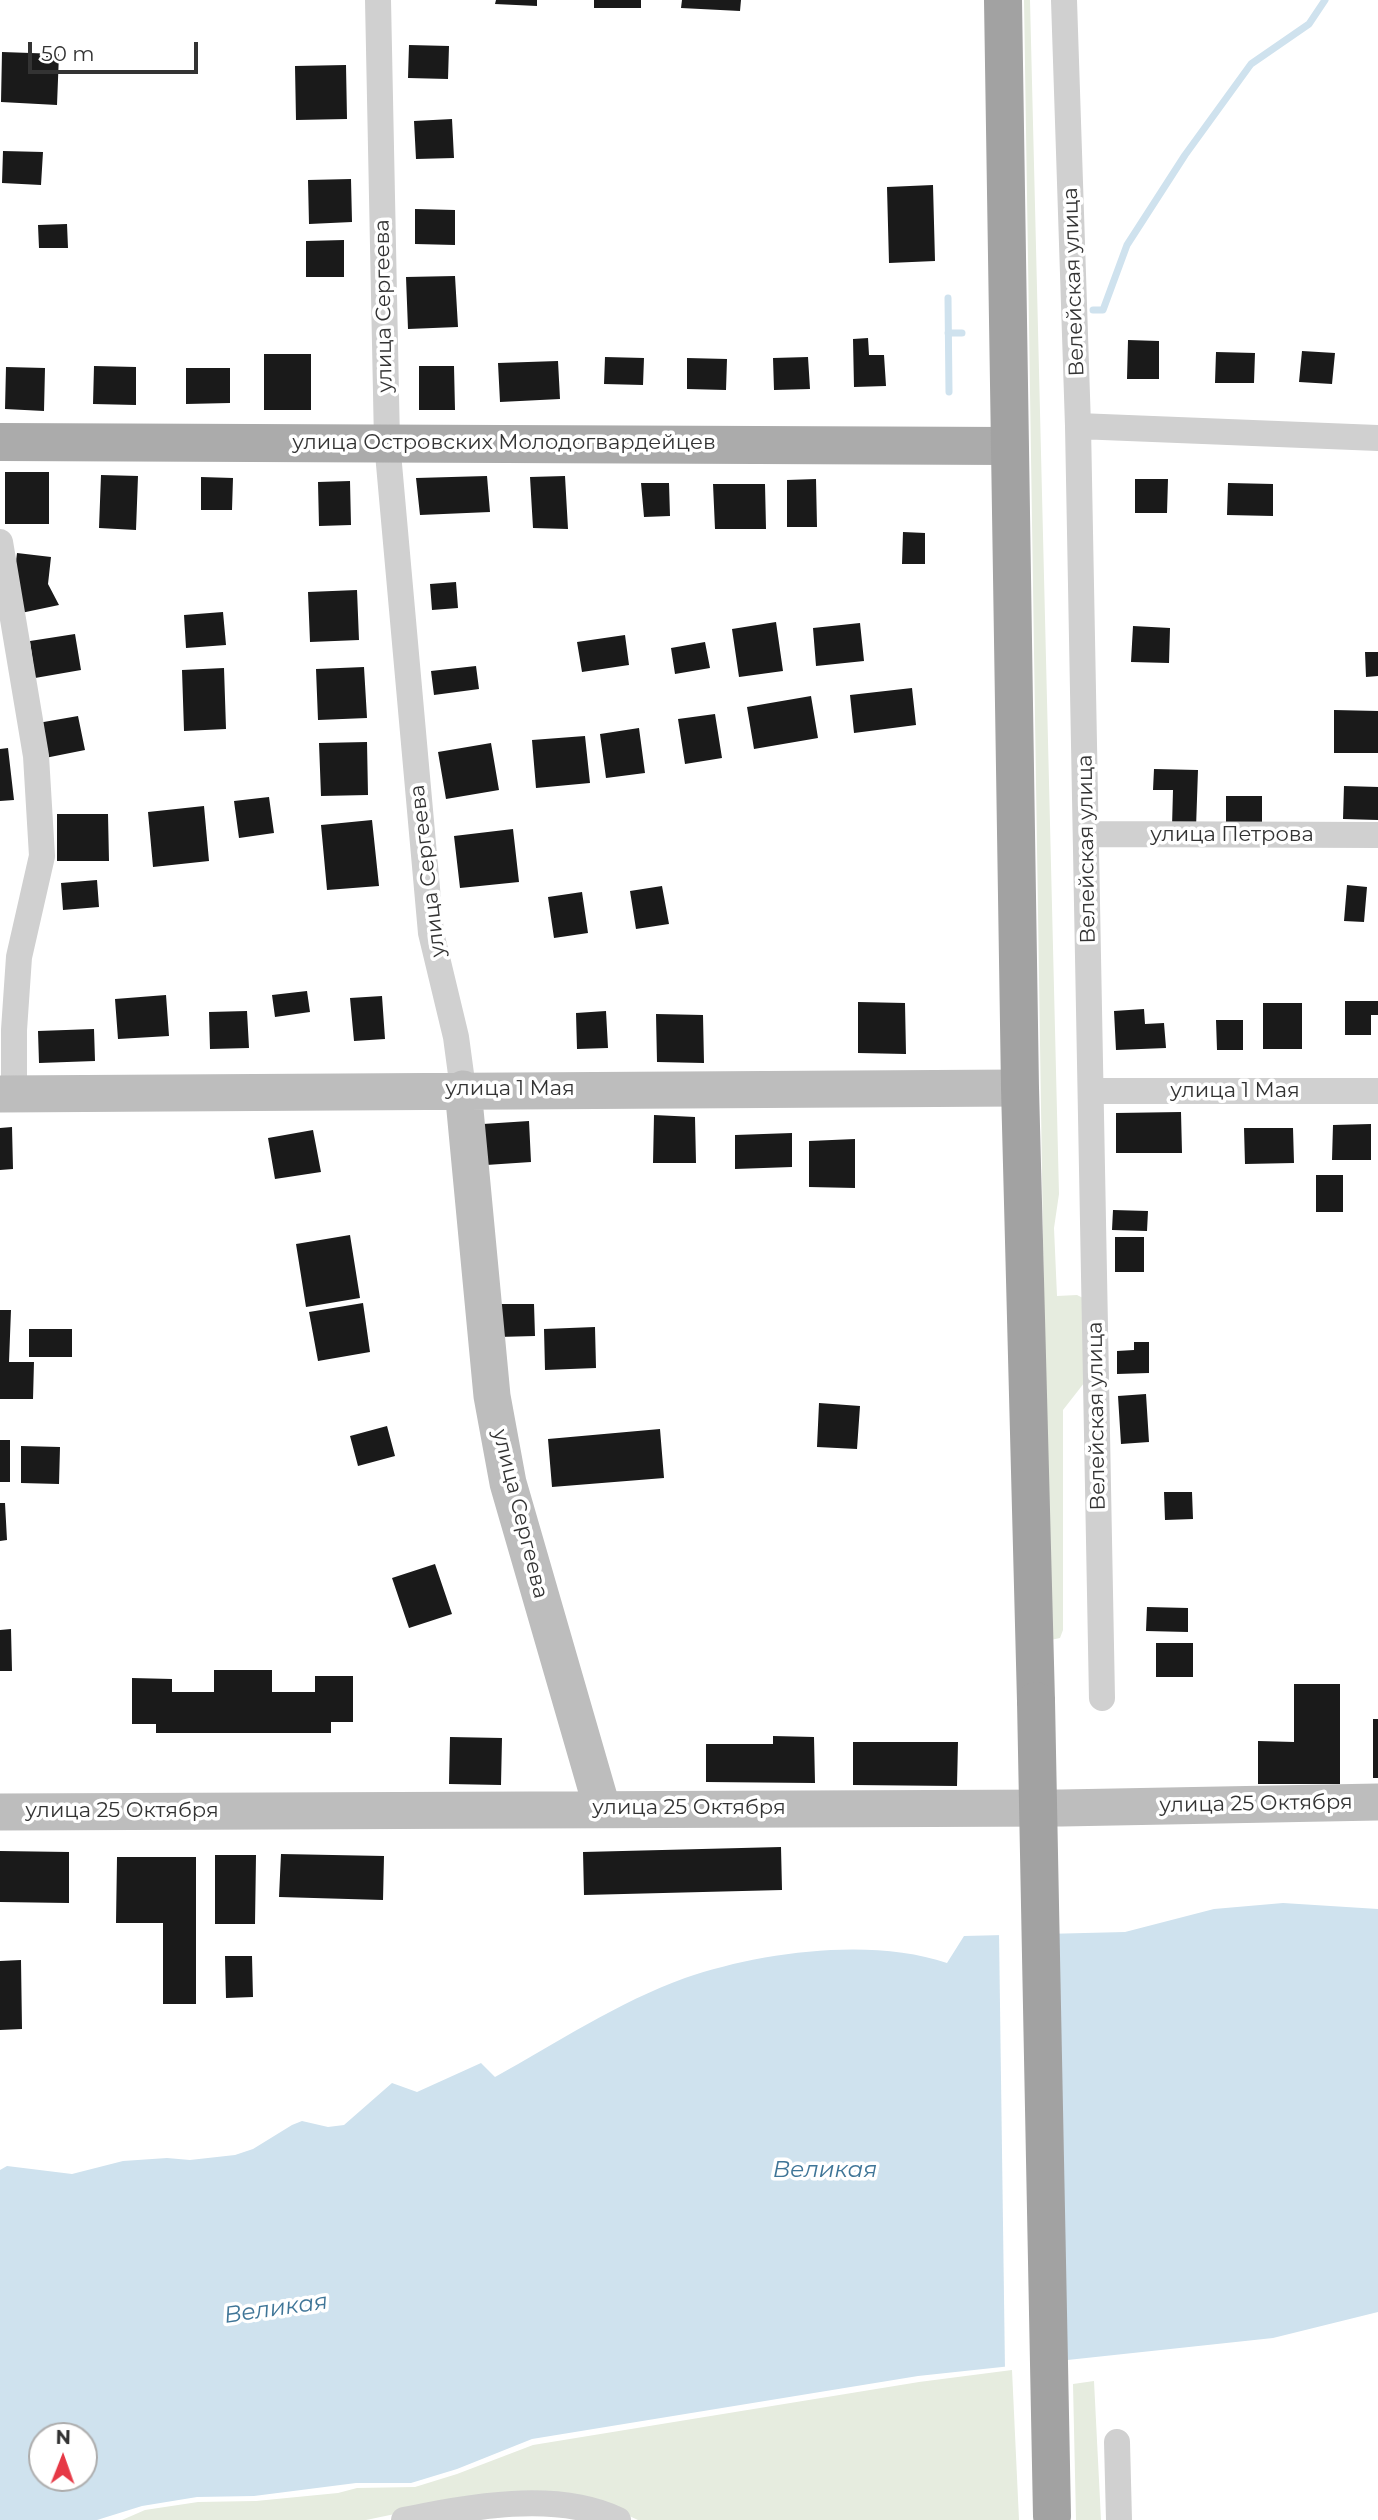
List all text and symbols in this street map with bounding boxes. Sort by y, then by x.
scale bar [32,28,201,72]
text: 50 m [41,41,95,66]
street label: Велейская улица [1058,187,1090,377]
street label: улица Сергеева [370,219,398,393]
street label: улица Островских Молодогвардейцев [292,430,716,456]
street label: Велейская улица [1073,754,1101,944]
street label: улица Сергеева [405,783,451,959]
street label: улица Петрова [1150,822,1314,848]
street label: улица 1 Мая [445,1076,575,1102]
street label: улица 1 Мая [1170,1078,1300,1104]
street label: Велейская улица [1083,1321,1111,1511]
street label: улица Сергеева [487,1427,553,1601]
street label: улица 25 Октября [1159,1790,1353,1818]
street label: улица 25 Октября [592,1795,786,1821]
street label: улица 25 Октября [25,1798,219,1824]
water label: Великая [773,2156,877,2184]
water label: Великая [222,2288,330,2330]
north arrow [28,2422,98,2492]
text: N [55,2426,71,2449]

